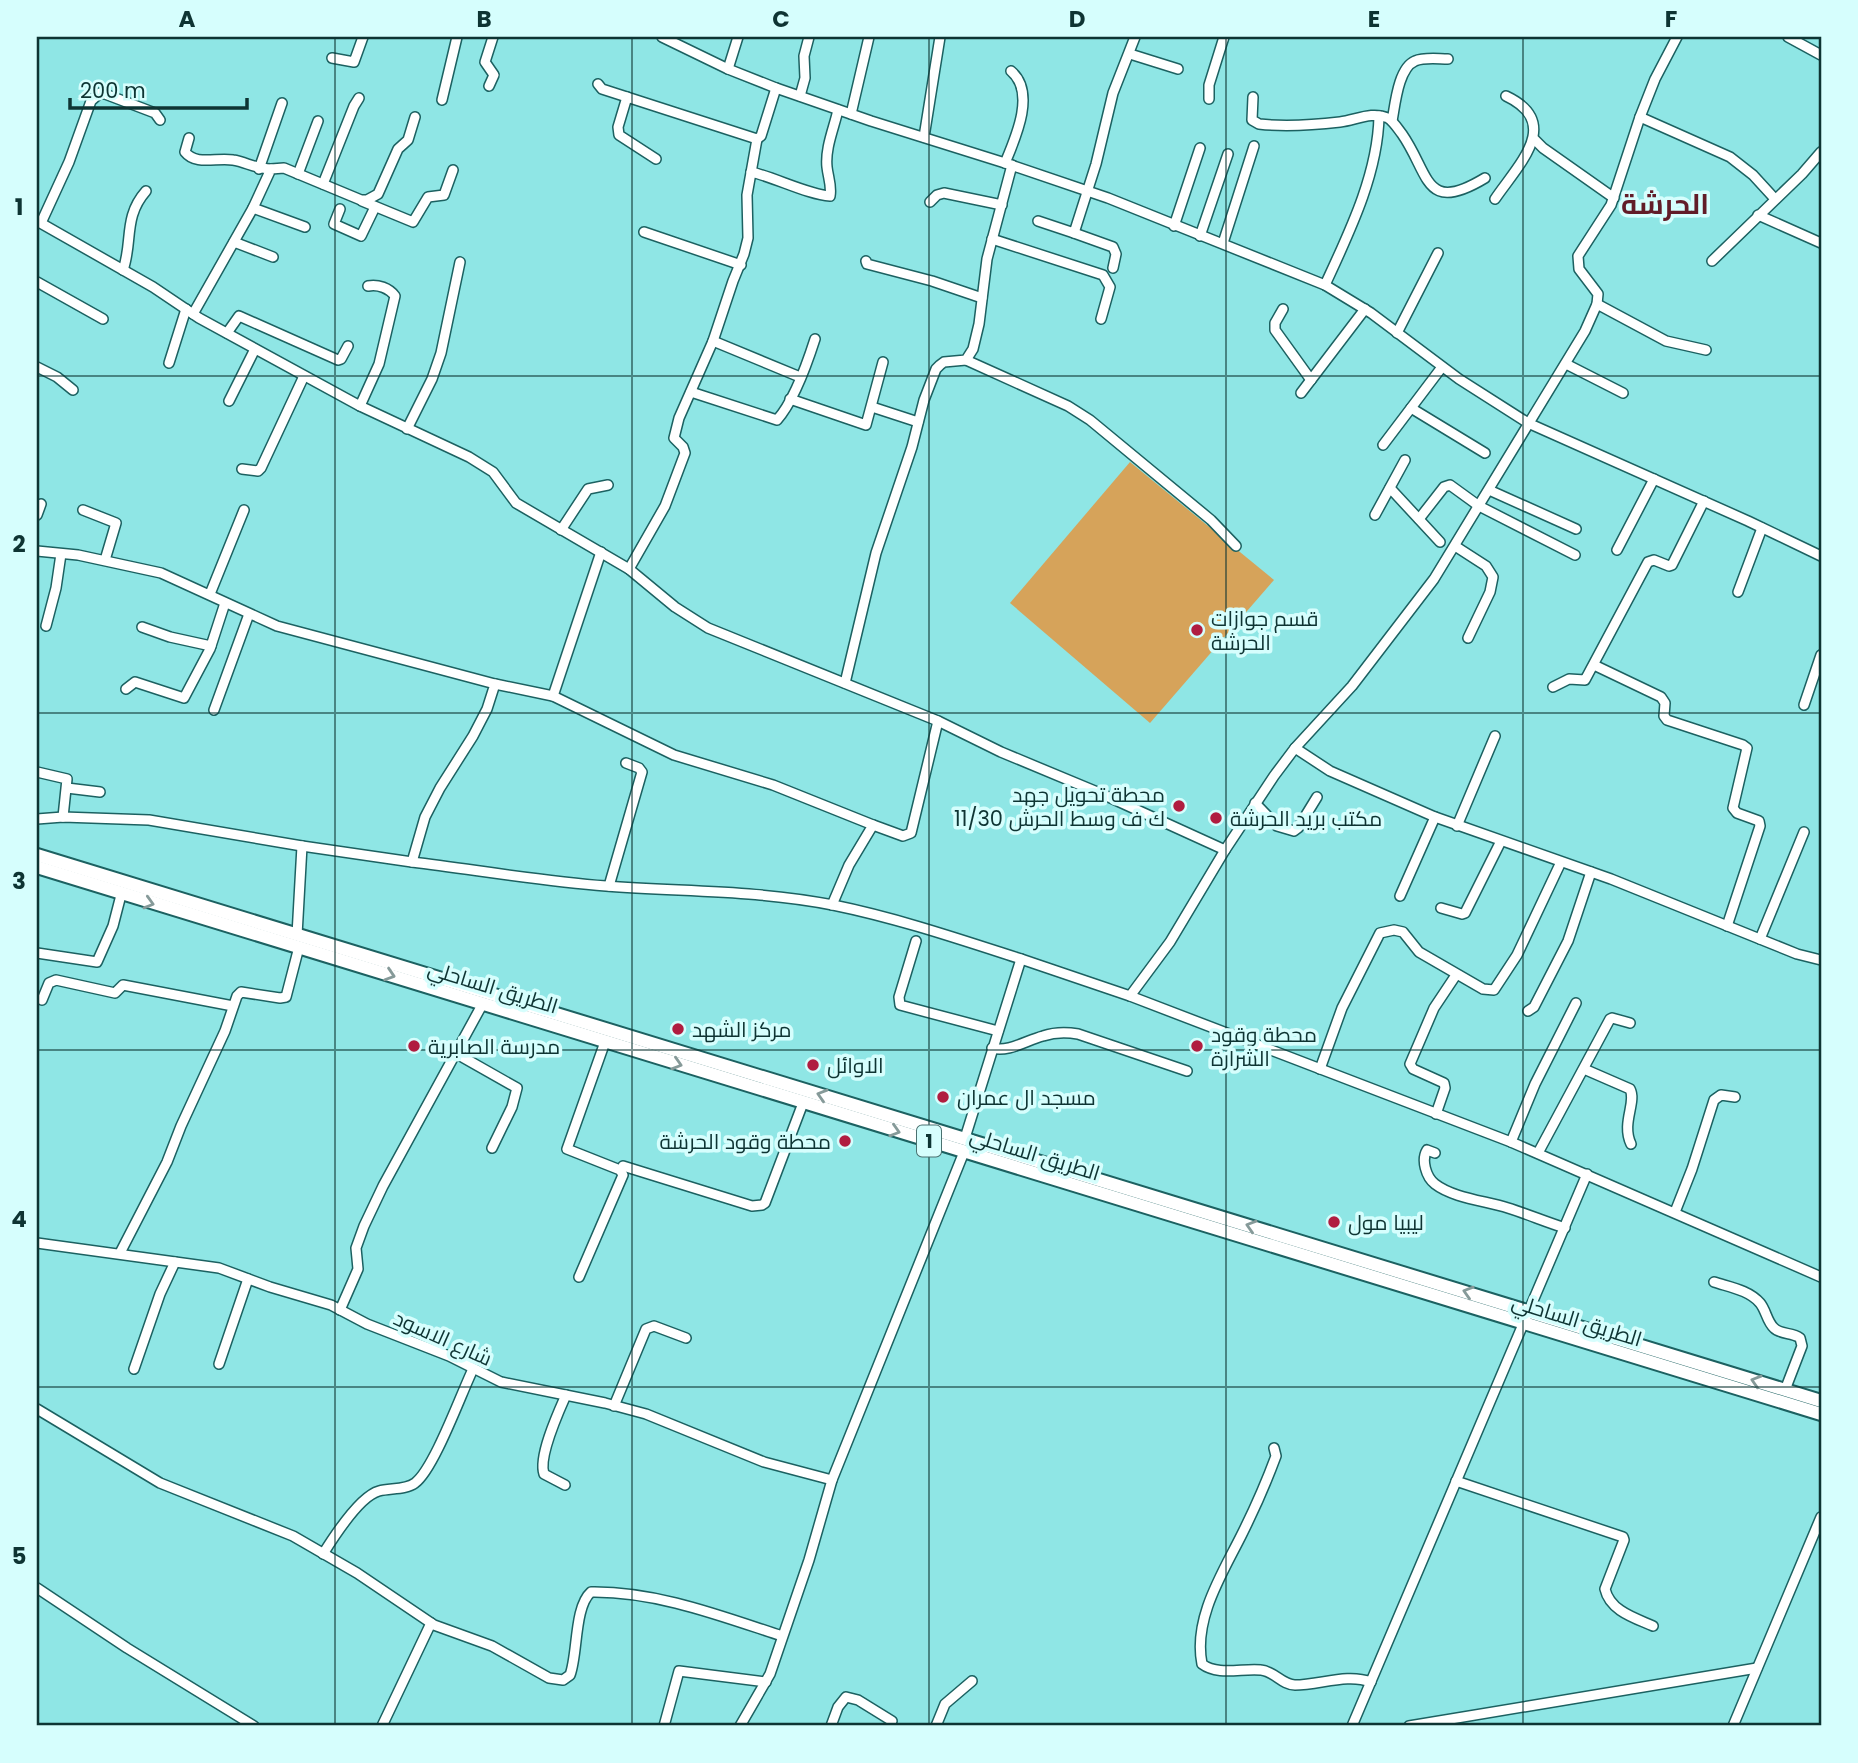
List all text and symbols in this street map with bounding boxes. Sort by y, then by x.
text: A [179,3,196,35]
text: B [476,3,492,35]
text: C [772,3,790,35]
text: D [1069,3,1085,35]
text: E [1368,3,1380,35]
text: F [1665,3,1677,35]
scale bar [70,66,247,110]
text: 200 m [80,76,146,105]
district label: الحرشة [1621,185,1709,224]
text: 1 [15,191,23,223]
text: 2 [12,528,26,560]
place label: قسم جوازات الحرشة [1211,604,1318,657]
marker: قسم جوازات الحرشة [1189,622,1205,638]
place label: محطة تحويل جهد 11/30 ك ف وسط الحرش [954,780,1165,833]
marker: محطة تحويل جهد 11/30 ك ف وسط الحرش [1171,798,1187,814]
place label: مكتب بريد الحرشة [1230,804,1382,833]
marker: مكتب بريد الحرشة [1208,810,1224,826]
text: 3 [12,865,26,897]
one-way arrow [142,894,154,909]
street label: الطريق الساحلي [424,953,562,1022]
one-way arrow [383,967,395,982]
place label: مركز الشهد [692,1015,791,1044]
place label: محطة وقود الشرارة [1211,1020,1317,1073]
marker: مركز الشهد [670,1021,686,1037]
place label: مدرسة الصابرية [428,1032,560,1061]
marker: مدرسة الصابرية [406,1038,422,1054]
marker: محطة وقود الشرارة [1189,1038,1205,1054]
place label: الاوائل [827,1051,884,1080]
one-way arrow [671,1056,683,1070]
marker: الاوائل [805,1057,821,1073]
place label: مسجد ال عمران [957,1083,1096,1112]
one-way arrow [817,1088,829,1103]
marker: مسجد ال عمران [935,1089,951,1105]
street label: الطريق الساحلي [966,1120,1104,1189]
one-way arrow [888,1123,901,1137]
road number: 1 [917,1126,941,1156]
place label: محطة وقود الحرشة [659,1127,831,1156]
marker: محطة وقود الحرشة [837,1133,853,1149]
text: 4 [11,1203,27,1235]
place label: ليبيا مول [1348,1208,1424,1237]
marker: ليبيا مول [1326,1214,1342,1230]
one-way arrow [1245,1219,1257,1234]
one-way arrow [1463,1286,1475,1301]
street label: الطريق الساحلي [1508,1286,1646,1355]
street label: شارع الاسود [389,1303,497,1373]
one-way arrow [1750,1374,1762,1389]
text: 5 [12,1540,26,1572]

